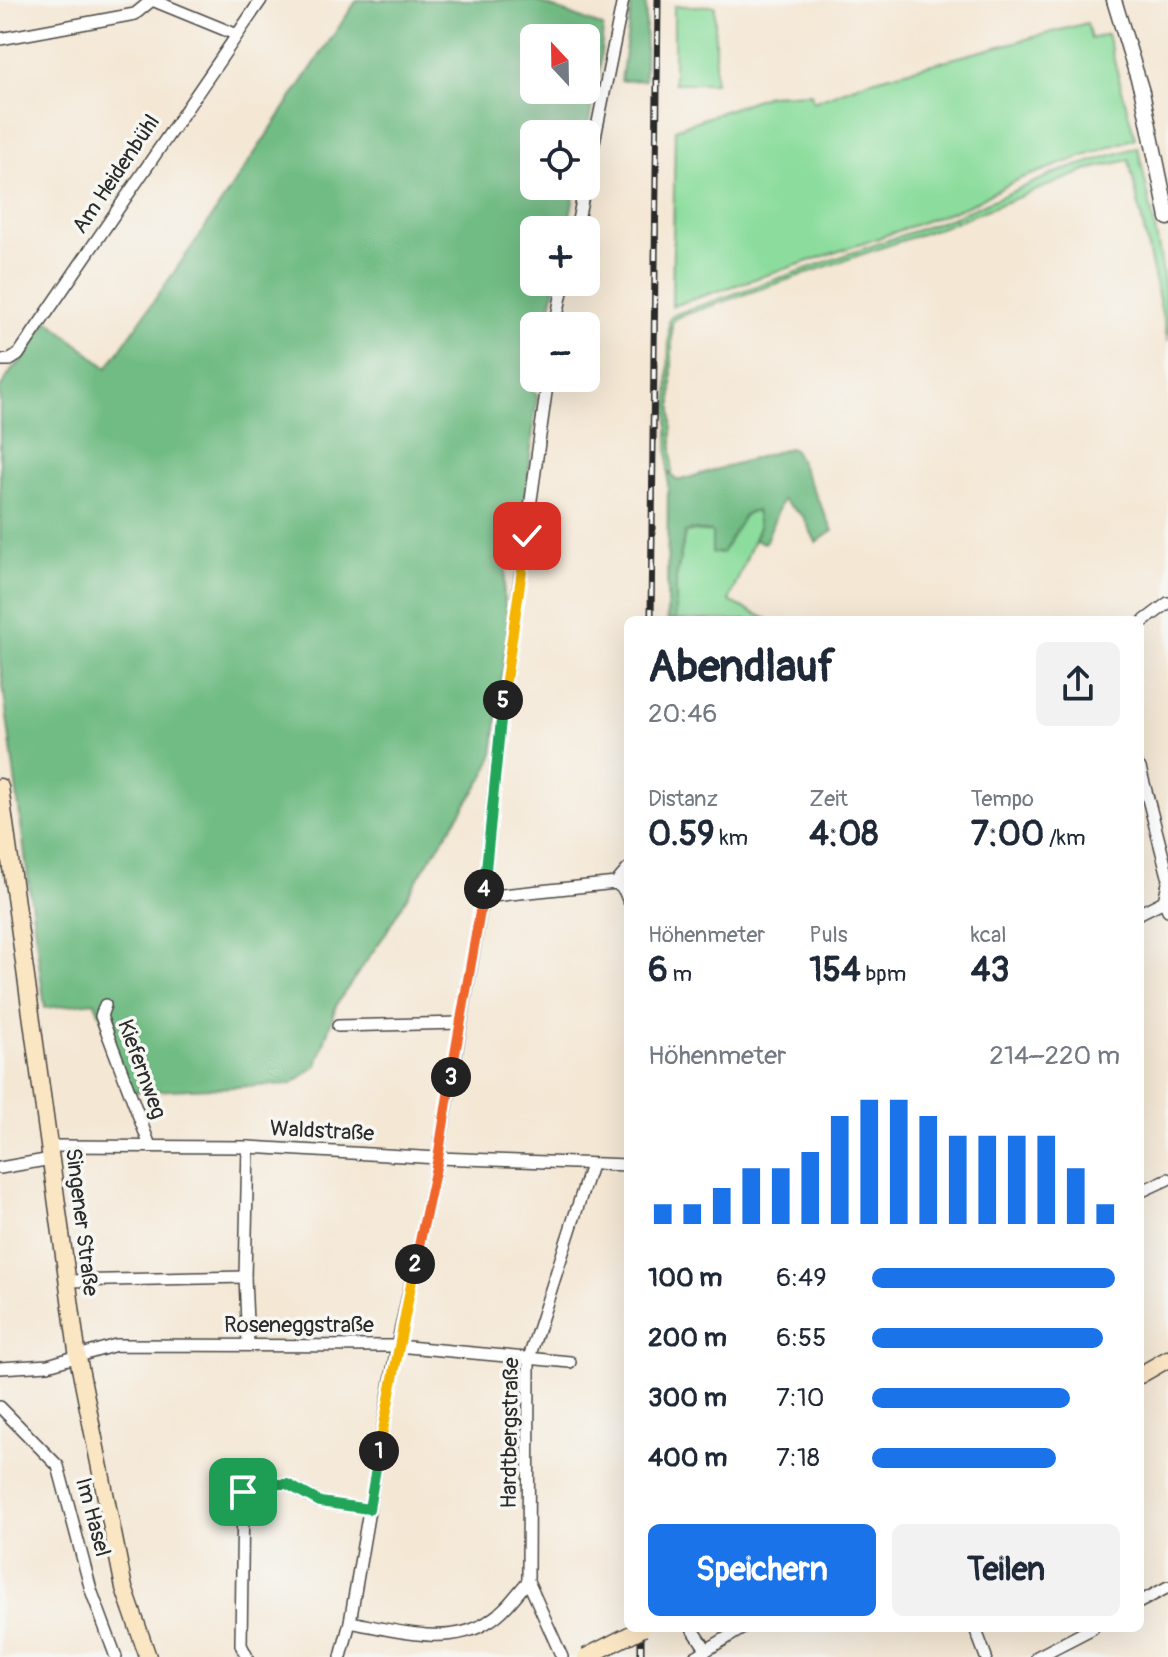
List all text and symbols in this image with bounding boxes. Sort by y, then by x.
north arrow [520,24,600,104]
map controls [520,24,600,392]
street label: Am Heidenbühl [66,109,166,239]
button: locate [520,120,600,200]
button: + [520,216,600,296]
button: − [520,312,600,392]
pin [493,502,561,570]
icon: check [505,514,549,558]
text: Abendlauf [648,640,835,695]
button: share [1036,642,1120,726]
pin: 5 [483,680,523,720]
text: 5 [497,686,509,714]
text: 20:46 [648,698,717,730]
text: Distanz [648,785,718,813]
text: Zeit [809,785,848,813]
text: Tempo [971,785,1034,813]
text: 0.59 [648,813,715,856]
text: 4:08 [809,813,878,856]
text: 7:00 [971,813,1044,856]
text: km [715,824,748,852]
text: /km [1044,824,1086,852]
pin: 4 [464,869,504,909]
text: 4 [478,875,490,903]
text: Höhenmeter [648,921,765,949]
text: Puls [809,921,848,949]
text: kcal [971,921,1006,949]
text: 6 [648,949,668,992]
text: 154 [809,949,861,992]
text: 43 [971,949,1009,992]
text: m [668,960,692,988]
text: bpm [861,960,906,988]
street label: Kiefernweg [111,1016,173,1122]
text: Höhenmeter [648,1040,786,1072]
text: 214–220 m [989,1040,1120,1072]
pin: 3 [431,1057,471,1097]
text: 3 [445,1063,457,1091]
street label: Waldstraße [269,1114,375,1148]
street label: Singener Straße [59,1146,105,1298]
pin: 2 [395,1244,435,1284]
text: 2 [409,1250,421,1278]
text: 100 m [648,1262,722,1294]
text: 6:49 [776,1262,827,1294]
street label: Roseneggstraße [224,1311,374,1339]
text: 200 m [648,1322,727,1354]
text: 6:55 [776,1322,826,1354]
street label: Hardtbergstraße [495,1357,525,1509]
text: 300 m [648,1382,727,1414]
text: 7:10 [776,1382,825,1414]
pin: 1 [359,1431,399,1471]
text: 1 [375,1437,383,1465]
text: 400 m [648,1442,727,1474]
text: 7:18 [776,1442,820,1474]
pin [209,1458,277,1526]
icon: arrive [221,1470,265,1514]
street label: Im Hasel [69,1474,117,1560]
button: Speichern [648,1524,876,1616]
button: Teilen [892,1524,1120,1616]

